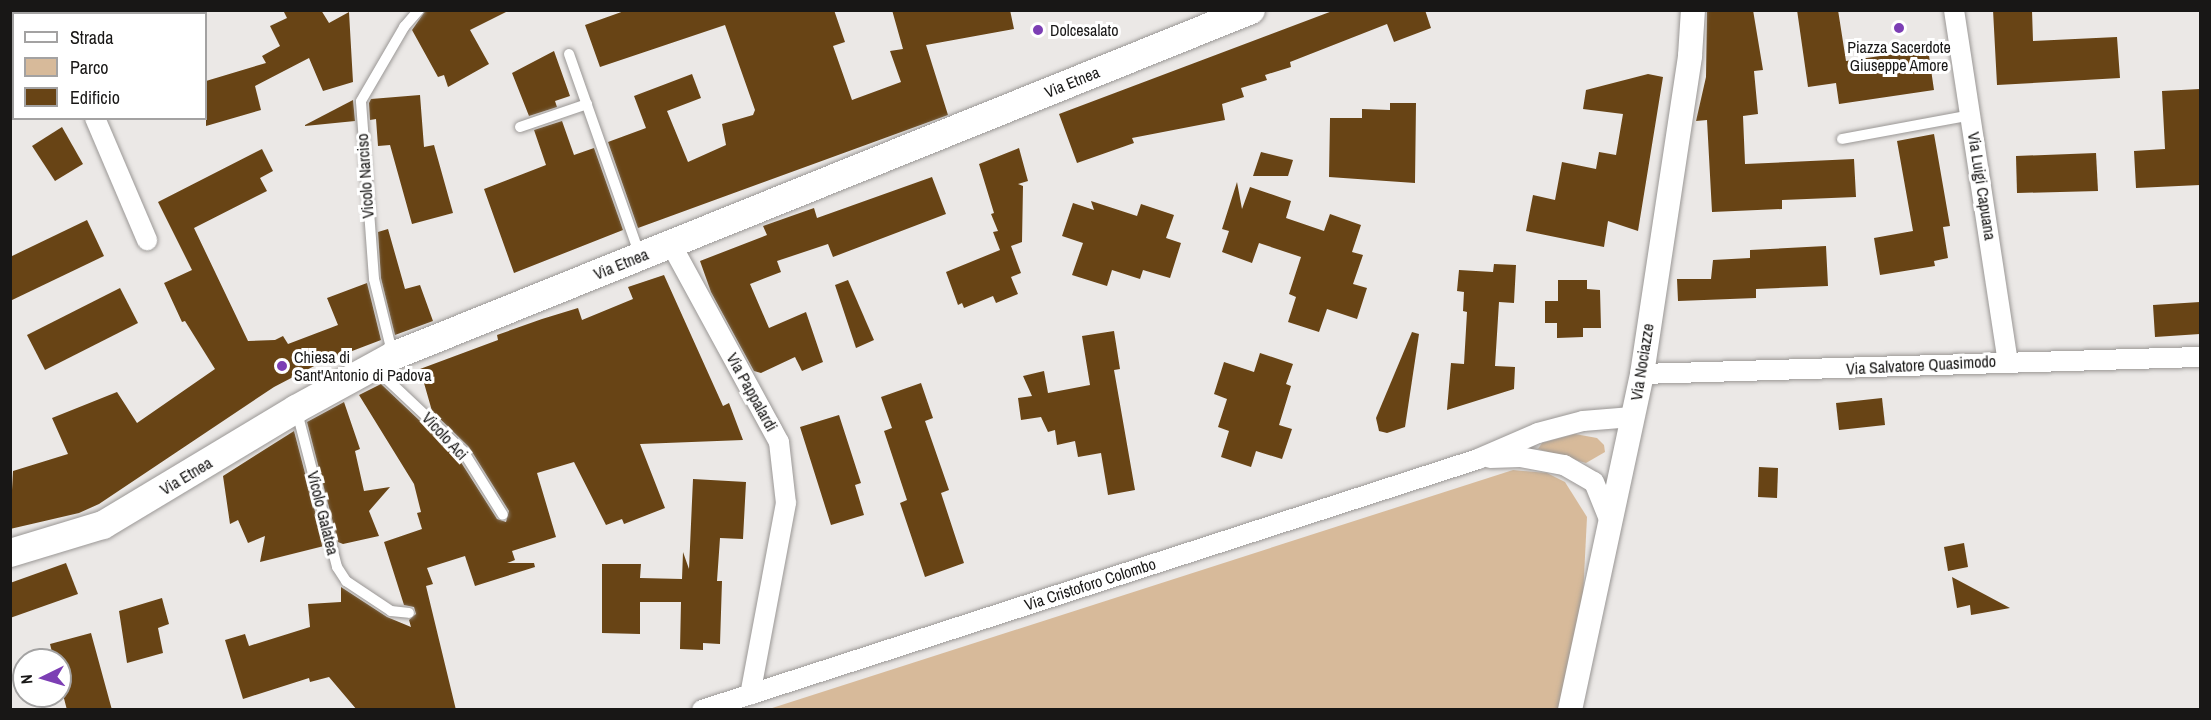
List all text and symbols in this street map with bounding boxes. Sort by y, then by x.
legend [12,12,207,120]
place label: Dolcesalato [1050,20,1119,40]
marker: Piazza Sacerdote Giuseppe Amore [1892,21,1906,35]
marker: Dolcesalato [1031,23,1045,37]
text: Strada [70,25,114,50]
place label: Piazza Sacerdote Giuseppe Amore [1847,37,1951,75]
text: Parco [70,55,109,80]
street label: Via Etnea [1042,62,1102,102]
text: Edificio [70,85,120,110]
street label: Via Luigi Capuana [1964,131,2000,241]
street label: Vicolo Narciso [352,133,378,219]
street label: Via Etnea [591,244,651,284]
street label: Via Nociazze [1626,322,1658,402]
place label: Chiesa di Sant'Antonio di Padova [294,347,431,385]
street label: Via Pappalardi [723,349,781,435]
street label: Via Salvatore Quasimodo [1846,351,1996,379]
marker: Chiesa di Sant'Antonio di Padova [275,359,289,373]
street label: Vicolo Aci [418,408,472,464]
street label: Via Etnea [156,453,216,499]
street label: Vicolo Galatea [303,469,343,557]
street label: Via Cristoforo Colombo [1022,554,1158,614]
north arrow [12,648,72,708]
text: N [15,674,37,685]

